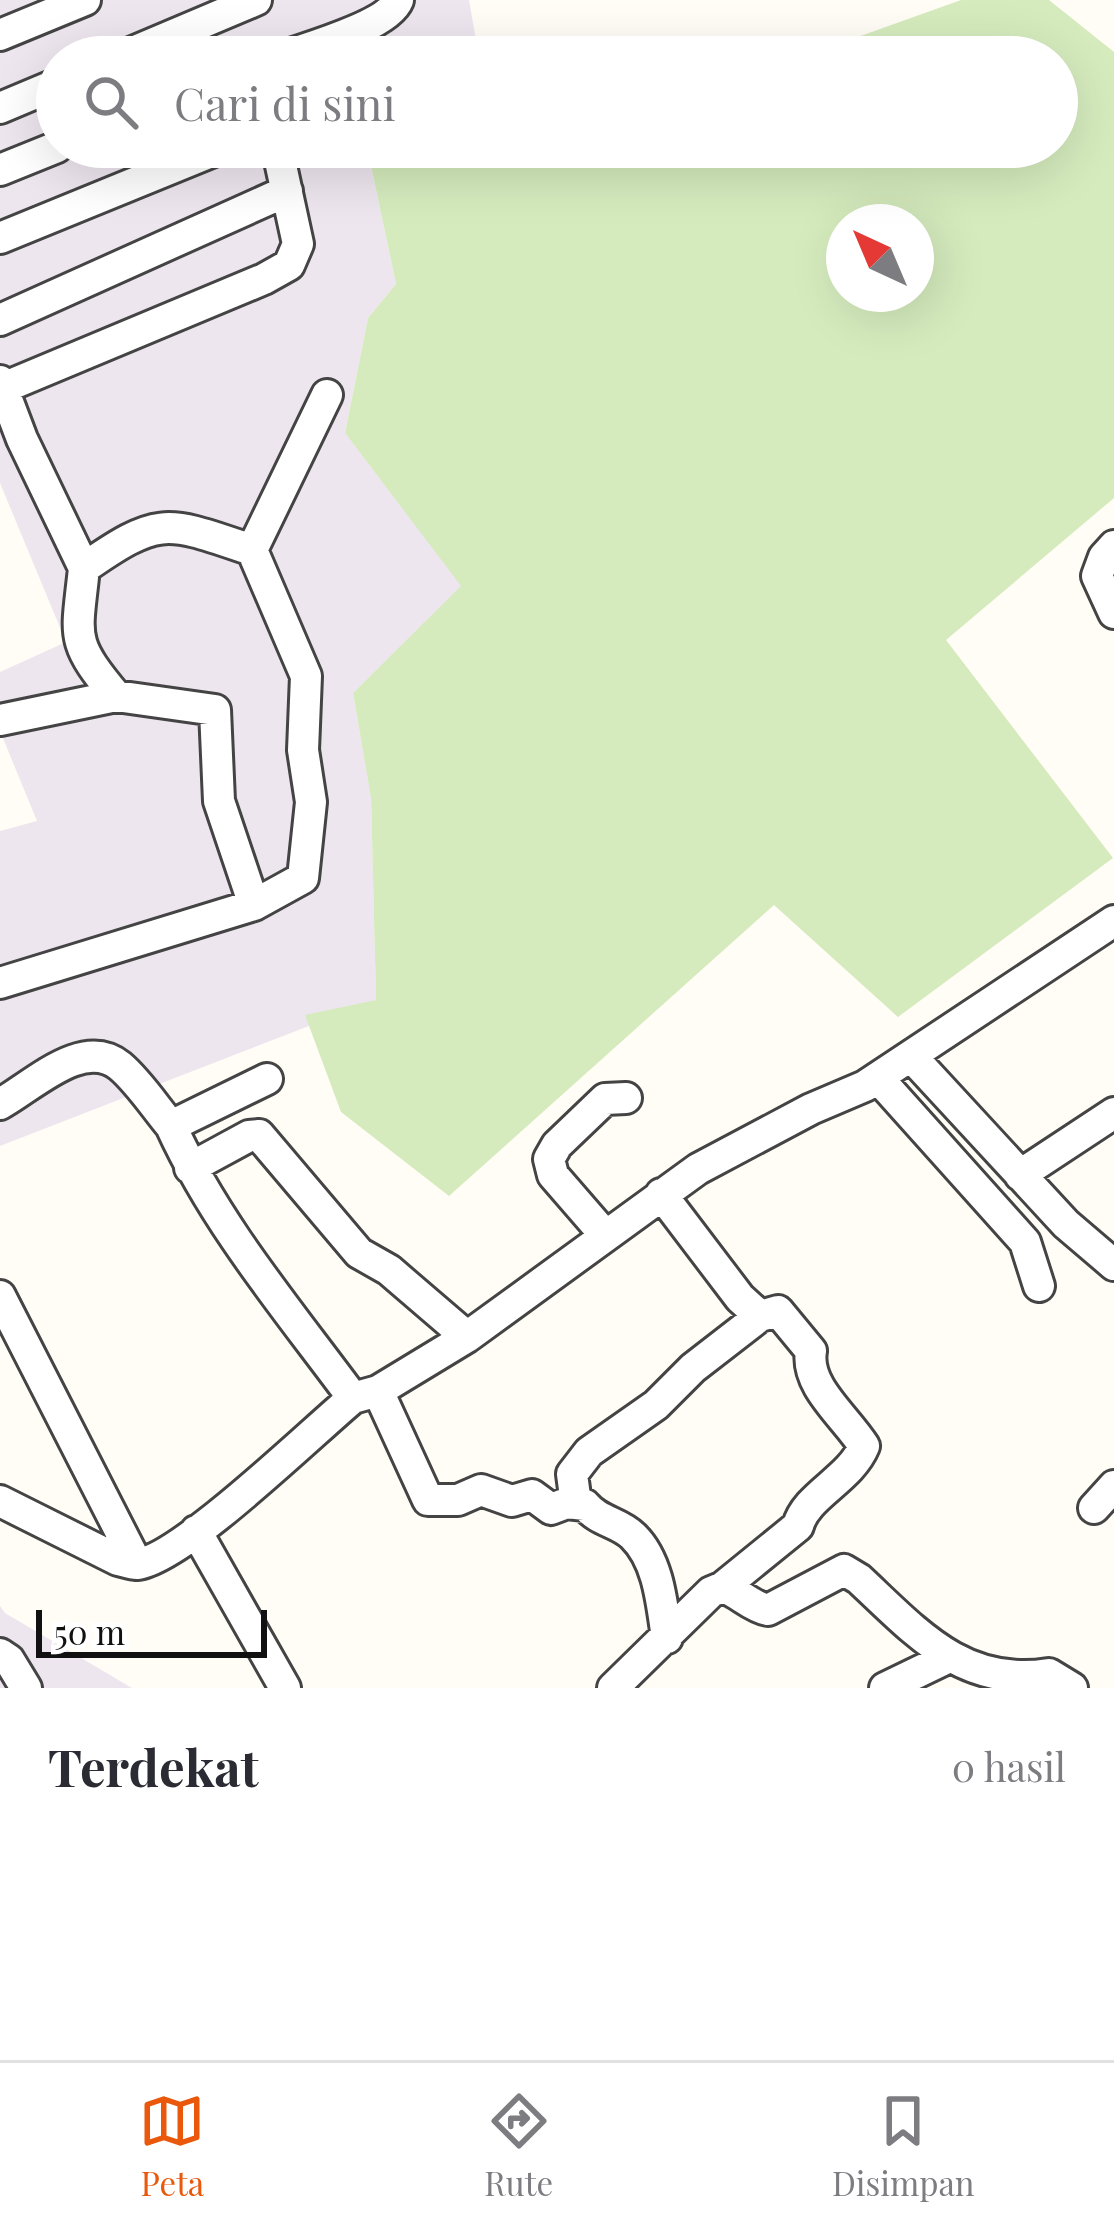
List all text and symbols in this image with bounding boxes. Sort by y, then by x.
search box [36,36,1078,168]
icon: search [78,69,144,135]
text: Cari di sini [174,72,396,132]
north arrow [826,204,934,312]
scale bar [36,1604,267,1657]
text: 50 m [54,1609,125,1653]
text: Terdekat [48,1732,259,1800]
text: 0 hasil [952,1740,1066,1792]
tab: Peta [139,2088,205,2204]
tab: Rute [484,2088,553,2204]
tab: Disimpan [832,2088,975,2204]

